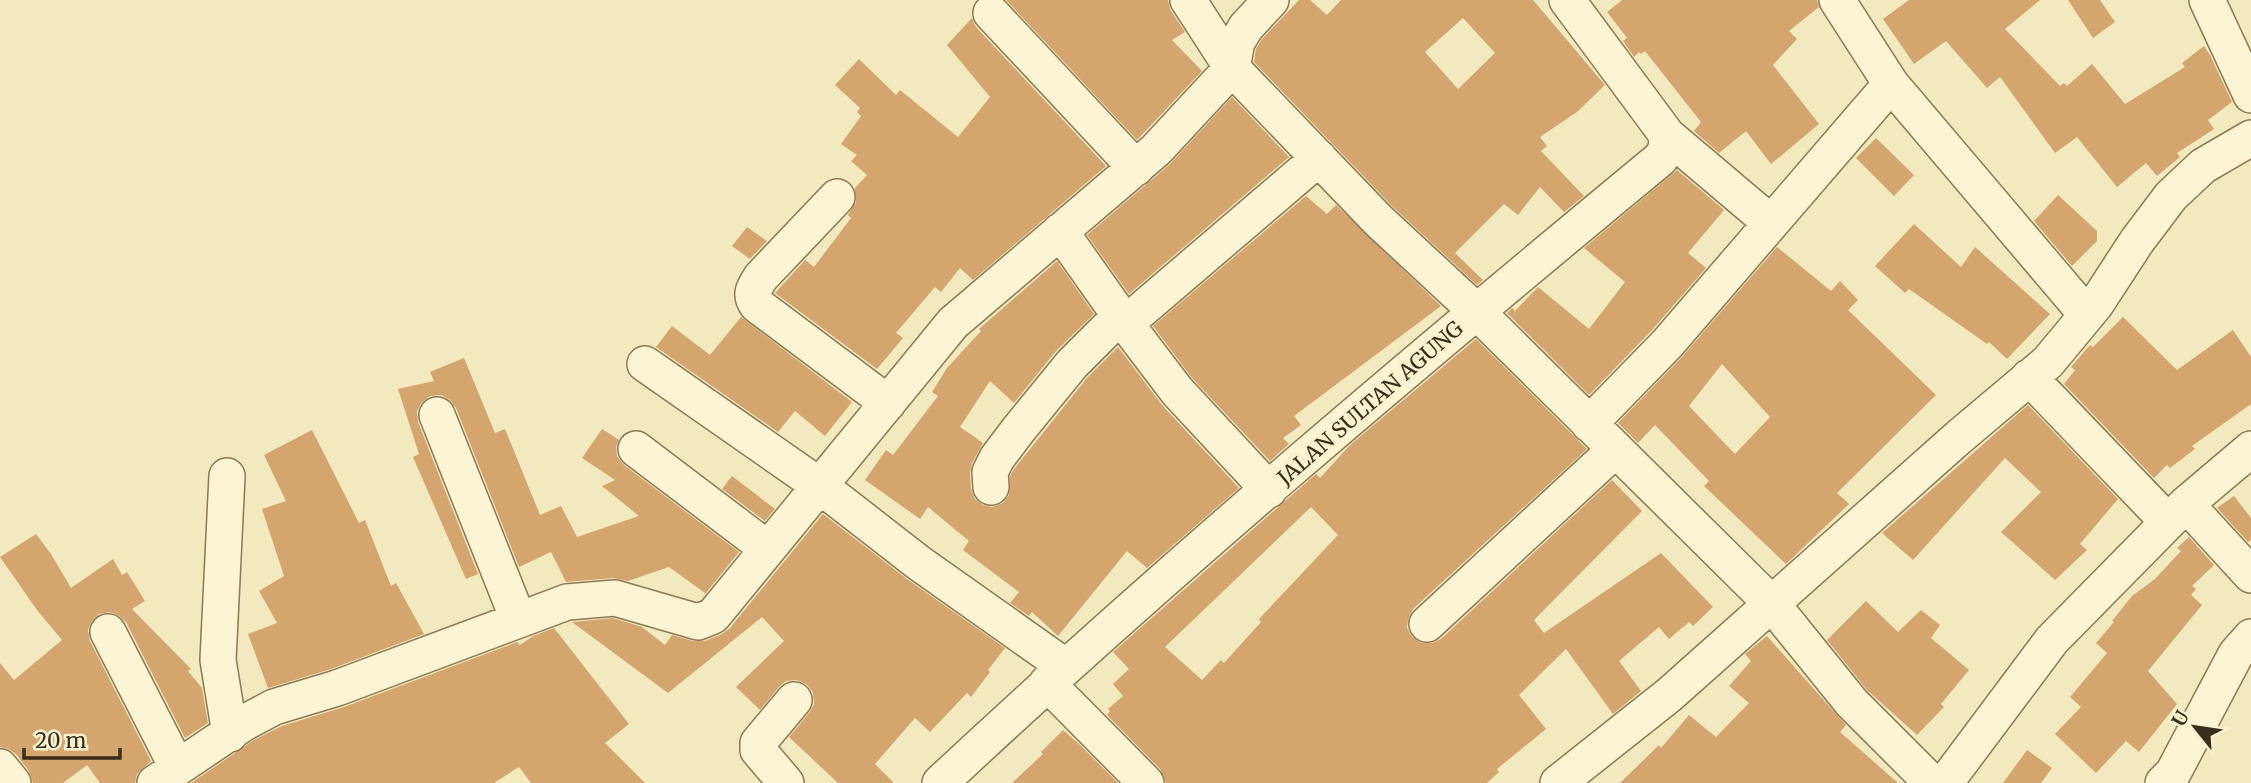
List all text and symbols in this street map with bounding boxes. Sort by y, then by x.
street label: JALAN SULTAN AGUNG [1271,315,1468,492]
north arrow [2160,692,2230,762]
text: U [2166,706,2194,731]
scale bar [24,716,121,760]
text: 20 m [35,727,87,754]

